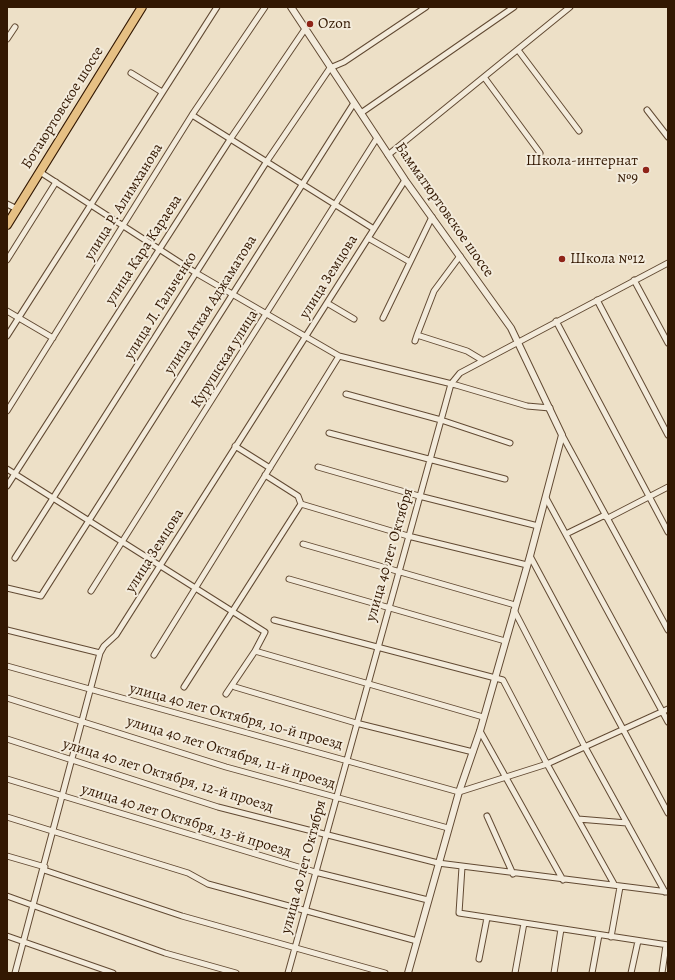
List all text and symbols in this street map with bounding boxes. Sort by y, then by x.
place label: Ozon [318,15,351,33]
marker: Ozon [305,19,315,29]
street label: Ботаюртовское шоссе [18,43,108,173]
street label: Бамматюртовское шоссе [391,139,497,281]
street label: улица Р. Алимханова [81,140,167,264]
place label: Школа-интернат №9 [526,152,638,187]
marker: Школа-интернат №9 [641,165,651,175]
street label: улица Кара Караева [102,192,186,308]
street label: улица Аткая Аджаматова [161,232,261,378]
street label: улица Земцова [296,232,362,322]
street label: улица Л. Гальченко [121,249,201,363]
place label: Школа №12 [570,250,645,268]
marker: Школа №12 [557,254,567,264]
street label: Курушская улица [188,307,262,411]
street label: улица 40 лет Октября [362,486,418,624]
street label: улица Земцова [122,506,188,596]
street label: улица 40 лет Октября, 10-й проезд [127,680,345,754]
street label: улица 40 лет Октября, 11-й проезд [124,713,338,793]
street label: улица 40 лет Октября, 12-й проезд [60,735,276,817]
street label: улица 40 лет Октября, 13-й проезд [79,780,293,862]
street label: улица 40 лет Октября [277,798,331,936]

